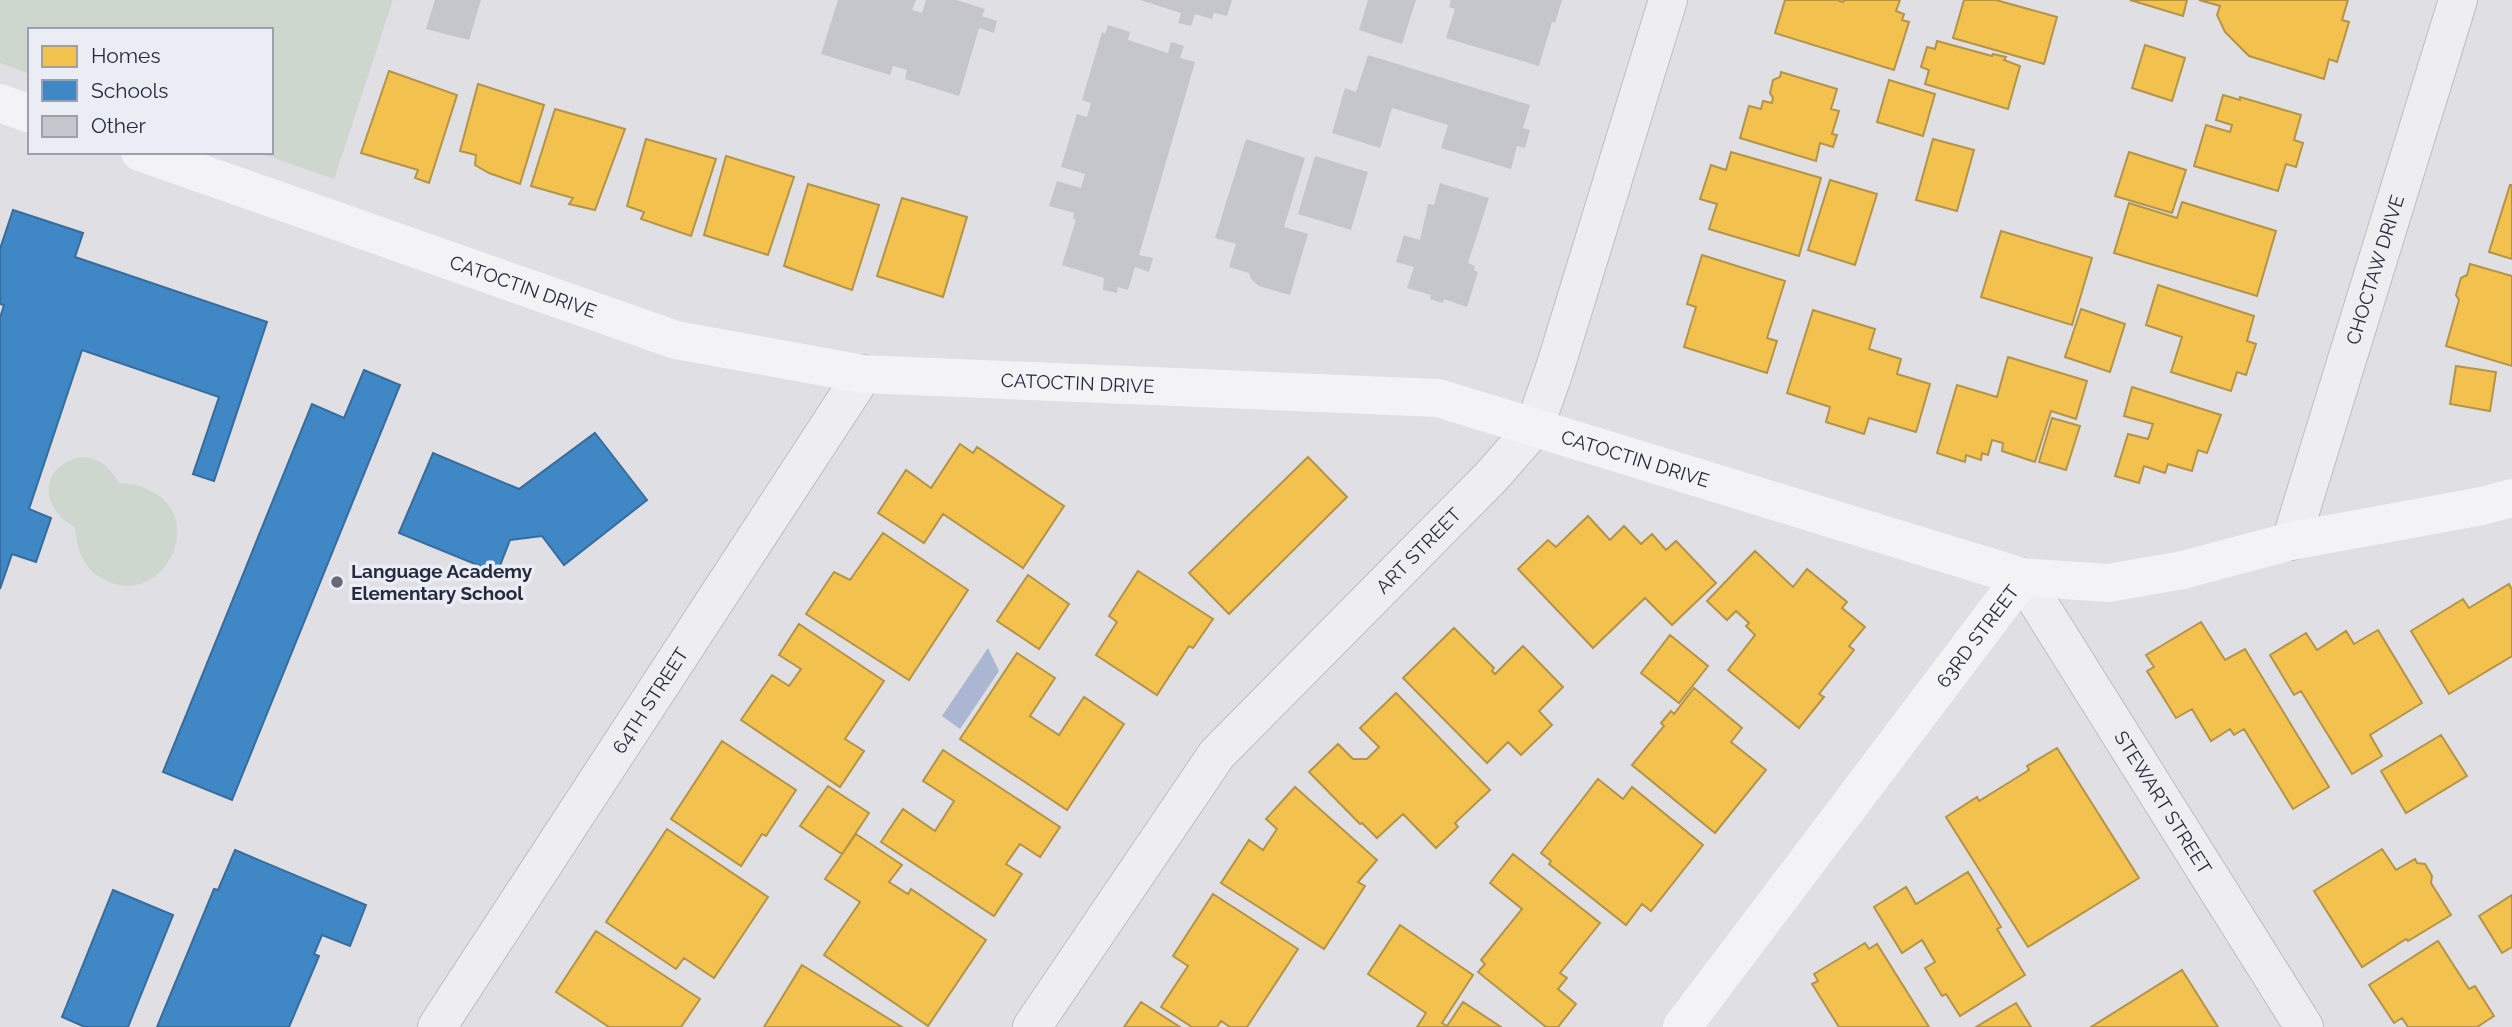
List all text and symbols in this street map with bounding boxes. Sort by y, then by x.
legend [28,28,273,154]
text: Homes [91,43,161,68]
text: Schools [91,78,168,103]
text: Other [91,113,146,138]
street label: CHOCTAW DRIVE [2341,192,2408,347]
street label: CATOCTIN DRIVE [447,251,599,322]
street label: CATOCTIN DRIVE [1000,369,1155,397]
street label: CATOCTIN DRIVE [1559,425,1712,492]
street label: ART STREET [1371,503,1466,598]
place label: Language Academy Elementary School [351,560,533,604]
marker: Language Academy Elementary School [329,574,345,590]
street label: 63RD STREET [1932,580,2023,692]
street label: 64TH STREET [608,643,693,757]
street label: STEWART STREET [2110,727,2217,878]

